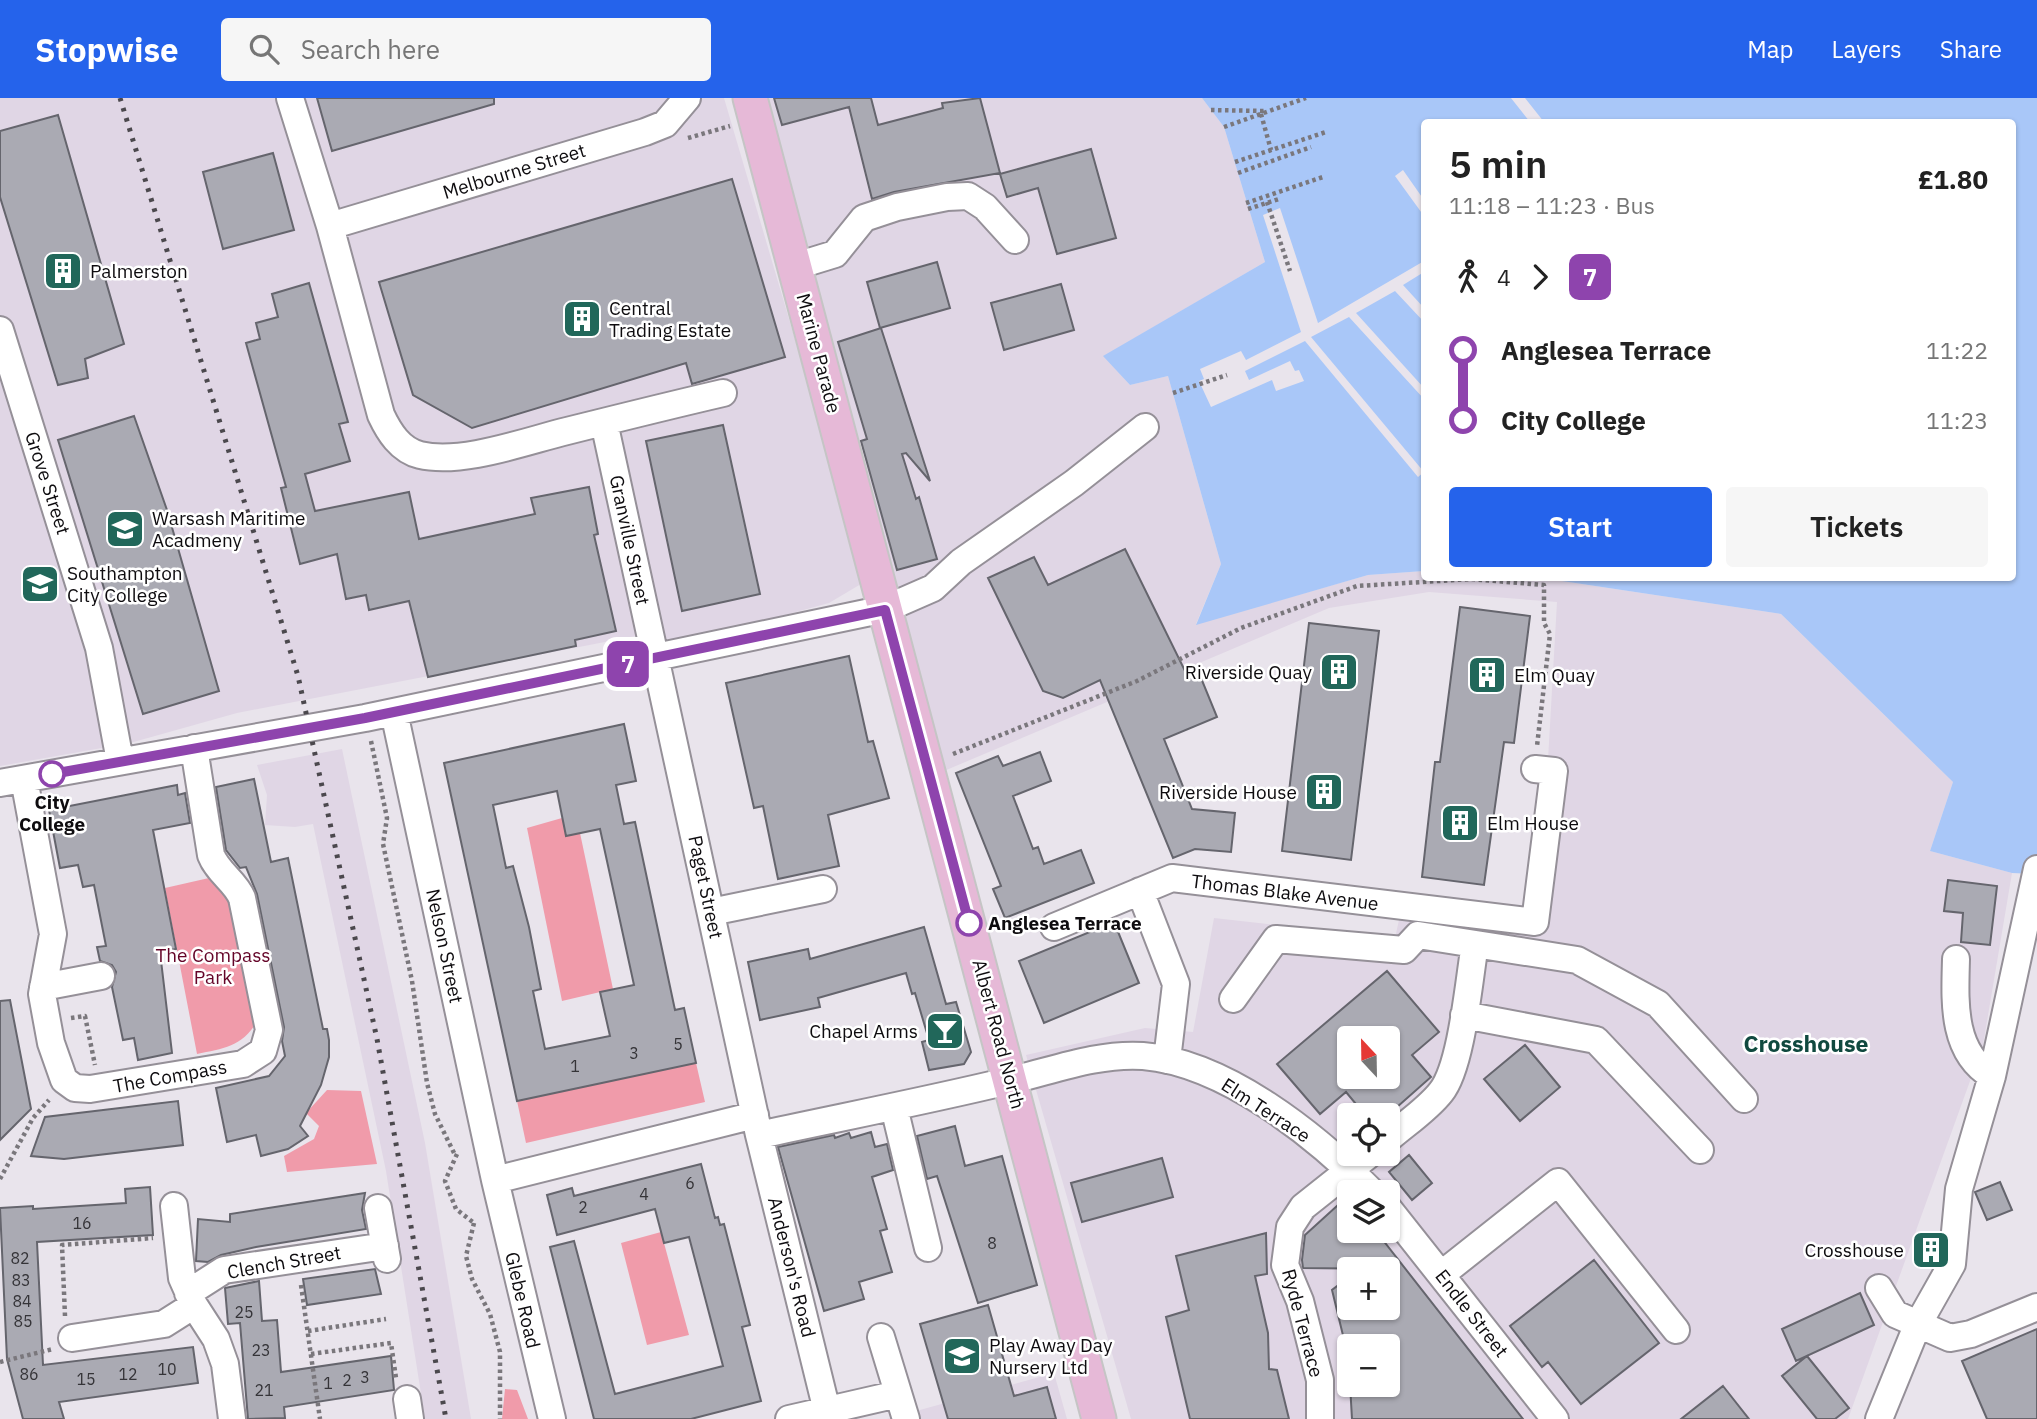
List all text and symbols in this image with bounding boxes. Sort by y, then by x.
search box [221,18,711,81]
text: Stopwise [35,28,179,71]
icon: search [245,30,283,68]
text: Search here [301,32,440,66]
text: Map [1747,33,1794,65]
text: Layers [1832,33,1902,65]
text: Share [1940,33,2002,65]
street label: Melbourne Street [440,138,588,204]
text: 5 min [1449,139,1547,188]
text: £1.80 [1918,162,1988,196]
text: 11:18 – 11:23 · Bus [1449,190,1655,220]
building icon: Palmerston [42,250,84,292]
icon: walk [1449,258,1487,296]
icon: forward [1521,258,1559,296]
place label: Palmerston [90,259,188,283]
text: 7 [1583,261,1597,293]
text: 4 [1497,262,1511,292]
street label: Marine Parade [791,291,847,415]
place label: Central Trading Estate [609,296,731,342]
building icon: Central Trading Estate [561,298,603,340]
text: Anglesea Terrace [1501,333,1711,367]
text: 11:22 [1926,335,1988,365]
text: City College [1501,403,1646,437]
text: 11:23 [1926,405,1988,435]
street label: Grove Street [20,428,76,538]
street label: Granville Street [605,473,655,607]
button: Start [1449,487,1712,567]
button: Tickets [1726,487,1988,567]
place label: Warsash Maritime Acadmeny [152,506,306,552]
school or university icon: Warsash Maritime Acadmeny [104,508,146,550]
place label: Southampton City College [67,561,183,607]
school or university icon: Southampton City College [19,563,61,605]
line badge: 7 [605,641,651,687]
text: 7 [621,648,635,680]
building icon: Riverside Quay [1318,651,1360,693]
building icon: Elm Quay [1466,654,1508,696]
place label: Riverside Quay [1185,660,1313,684]
place label: Elm Quay [1514,663,1596,687]
marker: City College [39,761,65,787]
building icon: Riverside House [1303,771,1345,813]
place label: Riverside House [1159,780,1297,804]
place label: City College [19,790,85,836]
building icon: Elm House [1439,802,1481,844]
place label: Elm House [1487,811,1579,835]
street label: Paget Street [683,833,729,941]
street label: Thomas Blake Avenue [1190,869,1380,915]
street label: Nelson Street [421,887,469,1005]
marker: Anglesea Terrace [956,910,982,936]
place label: Anglesea Terrace [988,911,1142,935]
park label: The Compass Park [155,943,271,989]
street label: Albert Road North [968,957,1030,1111]
bar icon: Chapel Arms [924,1010,966,1052]
place label: Chapel Arms [809,1019,918,1043]
north arrow [1337,1026,1400,1088]
map controls [1337,1026,1400,1397]
district label: Crosshouse [1743,1028,1869,1058]
house number: 5 [673,1034,683,1054]
house number: 3 [629,1043,639,1063]
street label: The Compass [111,1054,229,1098]
house number: 1 [570,1056,580,1076]
street label: Elm Terrace [1217,1072,1315,1148]
button: locate [1337,1103,1400,1166]
house number: 6 [685,1173,695,1193]
button: layers [1337,1180,1400,1243]
house number: 4 [639,1184,649,1204]
street label: Anderson's Road [763,1194,821,1340]
house number: 2 [578,1197,588,1217]
house number: 16 [72,1213,92,1233]
building icon: Crosshouse [1910,1229,1952,1271]
house number: 8 [987,1233,997,1253]
place label: Crosshouse [1804,1238,1904,1262]
street label: Clench Street [225,1240,343,1284]
house number: 82 [10,1248,30,1268]
street label: Glebe Road [500,1249,546,1351]
button: + [1337,1257,1400,1320]
street label: Endle Street [1430,1264,1514,1362]
street label: Ryde Terrace [1277,1266,1329,1380]
house number: 83 [11,1270,31,1290]
house number: 84 [12,1291,32,1311]
house number: 25 [234,1302,254,1322]
house number: 85 [13,1311,33,1331]
place label: Play Away Day Nursery Ltd [989,1333,1113,1379]
button: − [1337,1334,1400,1397]
school or university icon: Play Away Day Nursery Ltd [941,1335,983,1377]
house number: 23 [251,1340,271,1360]
house number: 10 [157,1359,177,1379]
house number: 86 [19,1364,39,1384]
house number: 12 [118,1364,138,1384]
house number: 3 [360,1367,370,1387]
house number: 15 [76,1369,96,1389]
house number: 2 [342,1370,352,1390]
house number: 1 [323,1373,333,1393]
house number: 21 [254,1380,274,1400]

